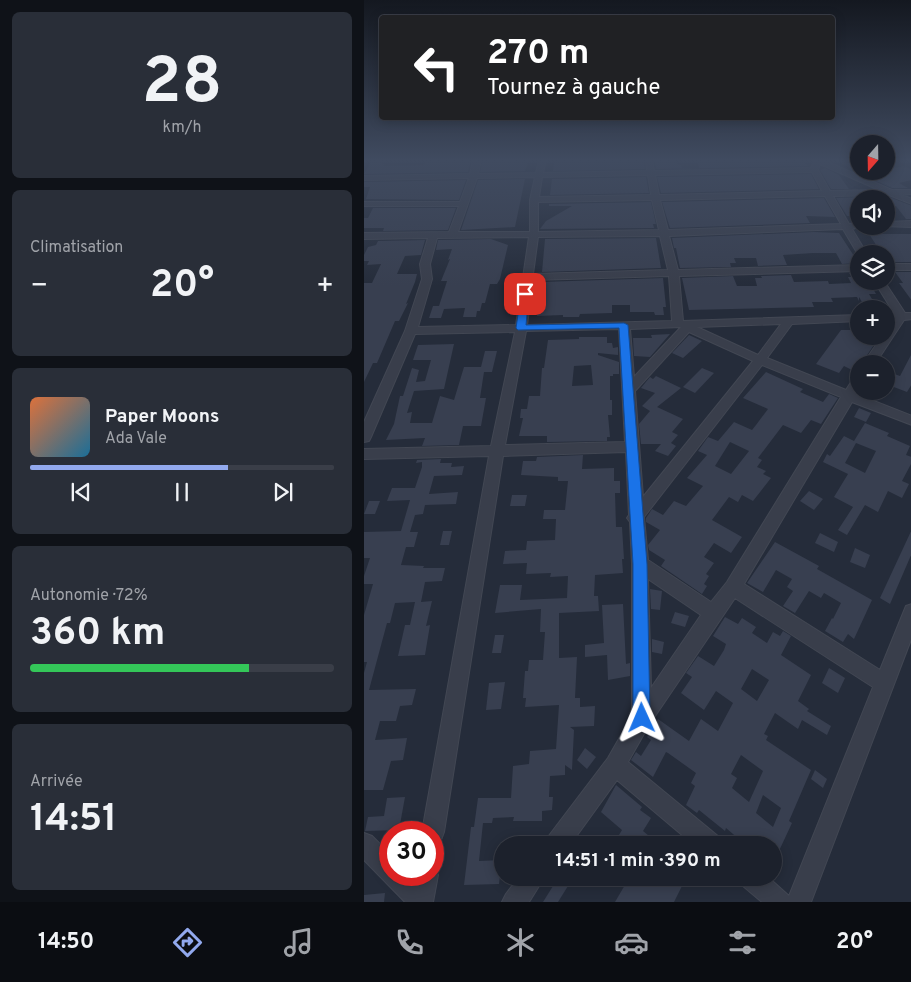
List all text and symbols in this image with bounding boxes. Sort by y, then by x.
text: 270 m [487,32,589,76]
icon: left [404,35,469,100]
text: 28 [142,44,222,126]
text: Tournez à gauche [487,75,660,102]
text: km/h [163,118,201,138]
north arrow [850,135,895,180]
map controls [850,135,895,400]
button: sound [850,190,895,235]
text: Climatisation [30,238,123,258]
button: layers [850,245,895,290]
text: 20° [150,262,214,311]
text: − [30,269,48,305]
text: + [316,269,334,305]
pin [504,273,546,315]
icon: arrive [511,280,539,308]
button: + [850,300,895,345]
button: − [850,355,895,400]
text: Paper Moons [105,405,219,429]
text: Ada Vale [105,429,167,449]
icon: previous [67,478,95,506]
icon: pause [168,478,196,506]
icon: next [269,478,297,506]
text: Autonomie · 72% [30,586,148,606]
text: 360 km [30,610,165,659]
position arrow [615,691,667,743]
text: Arrivée [30,772,83,792]
text: 14:51 [30,796,117,845]
speed limit sign: 30 [379,821,444,886]
text: 14:51 · 1 min · 390 m [555,849,721,873]
icon: directions [170,925,205,960]
icon: music [281,925,316,960]
icon: phone [392,925,427,960]
icon: climate [503,925,538,960]
icon: car [614,925,649,960]
icon: filters [725,925,760,960]
text: 14:50 [38,929,94,956]
text: 20° [836,929,873,956]

